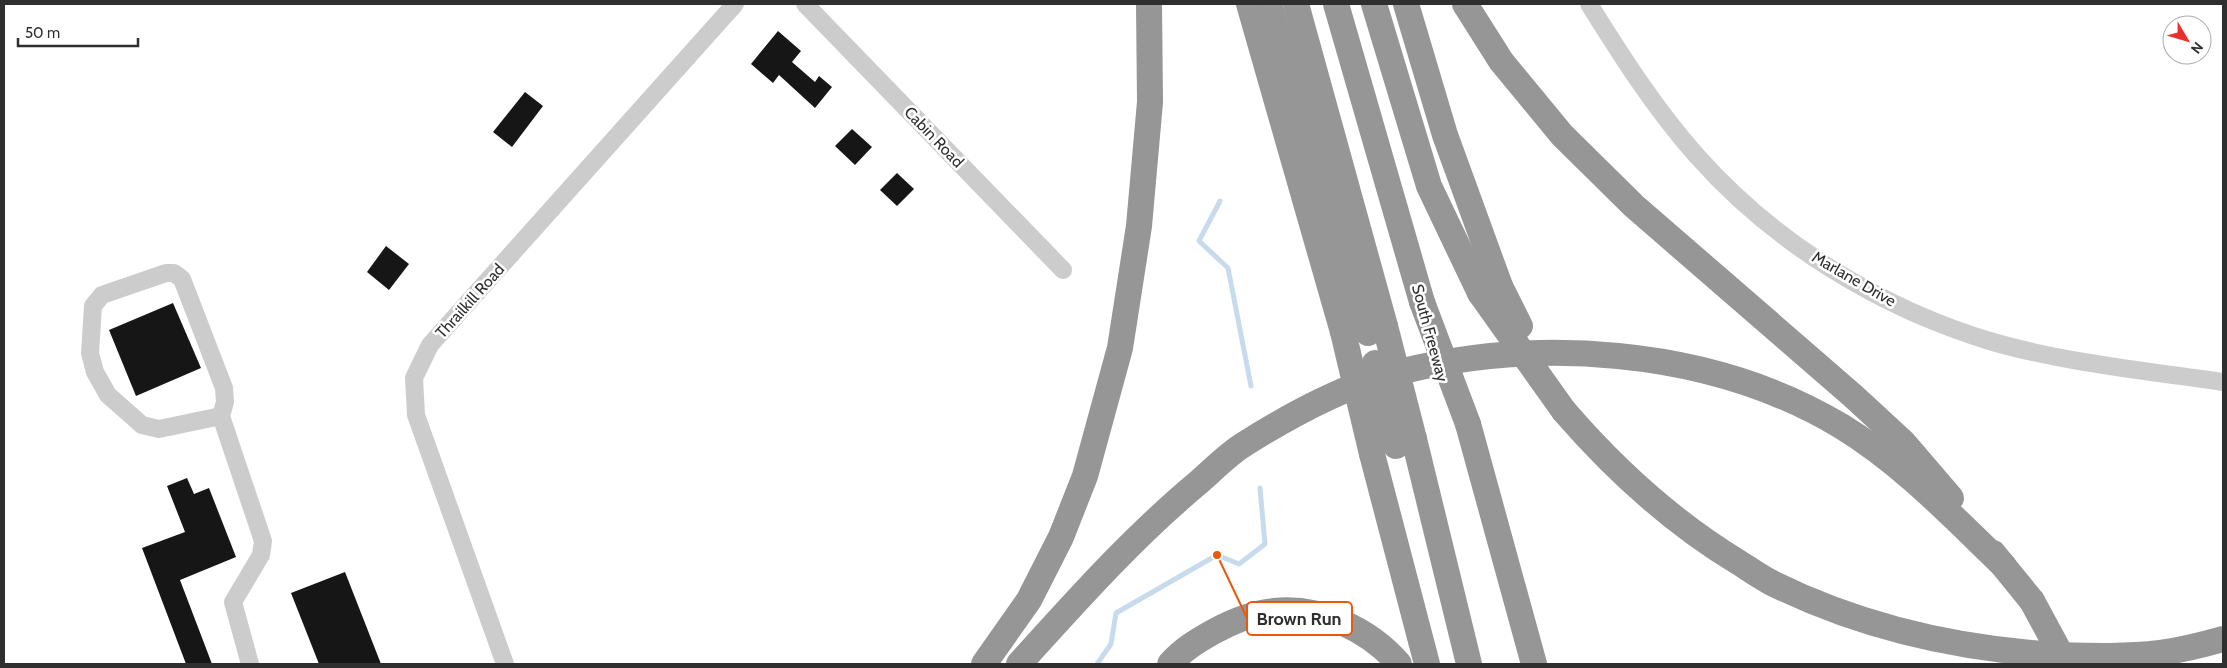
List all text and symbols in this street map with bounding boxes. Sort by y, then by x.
scale bar [18,15,138,47]
north arrow [2162,15,2212,65]
text: 50 m [25,24,60,42]
text: N [2187,39,2207,57]
street label: Cabin Road [900,103,968,171]
street label: Marlane Drive [1809,247,1899,311]
street label: Thrailkill Road [432,260,508,342]
street label: South Freeway [1408,282,1452,384]
callout: Brown Run [1247,602,1352,635]
text: Brown Run [1256,608,1342,630]

